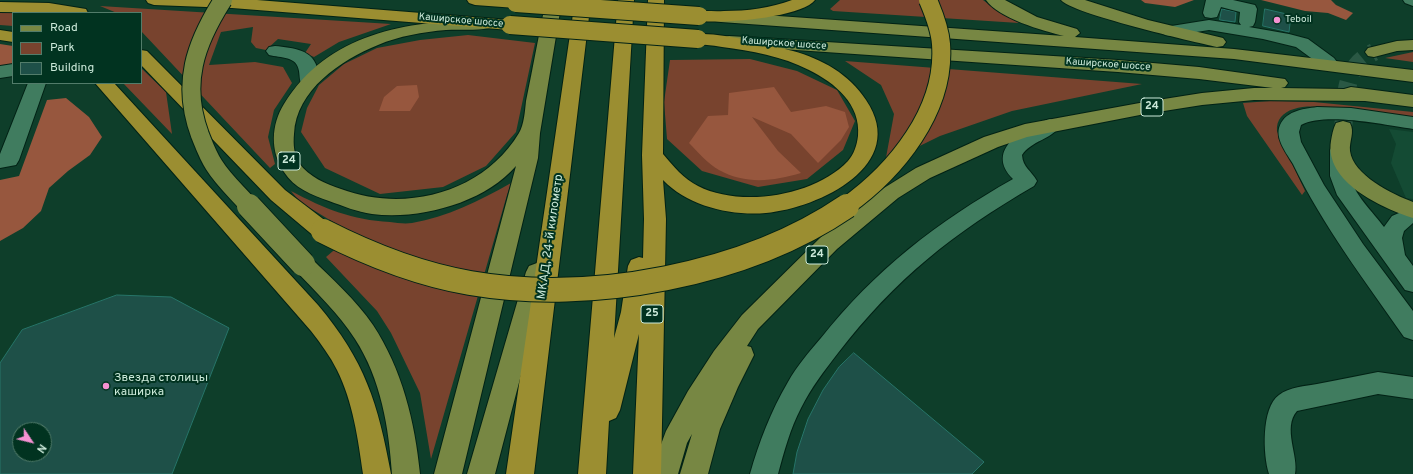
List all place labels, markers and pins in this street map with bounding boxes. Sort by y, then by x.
place label: Teboil [1285,14,1312,26]
marker: Teboil [1272,15,1282,25]
place label: Звезда столицы каширка [114,372,208,400]
marker: Звезда столицы каширка [101,381,111,391]

